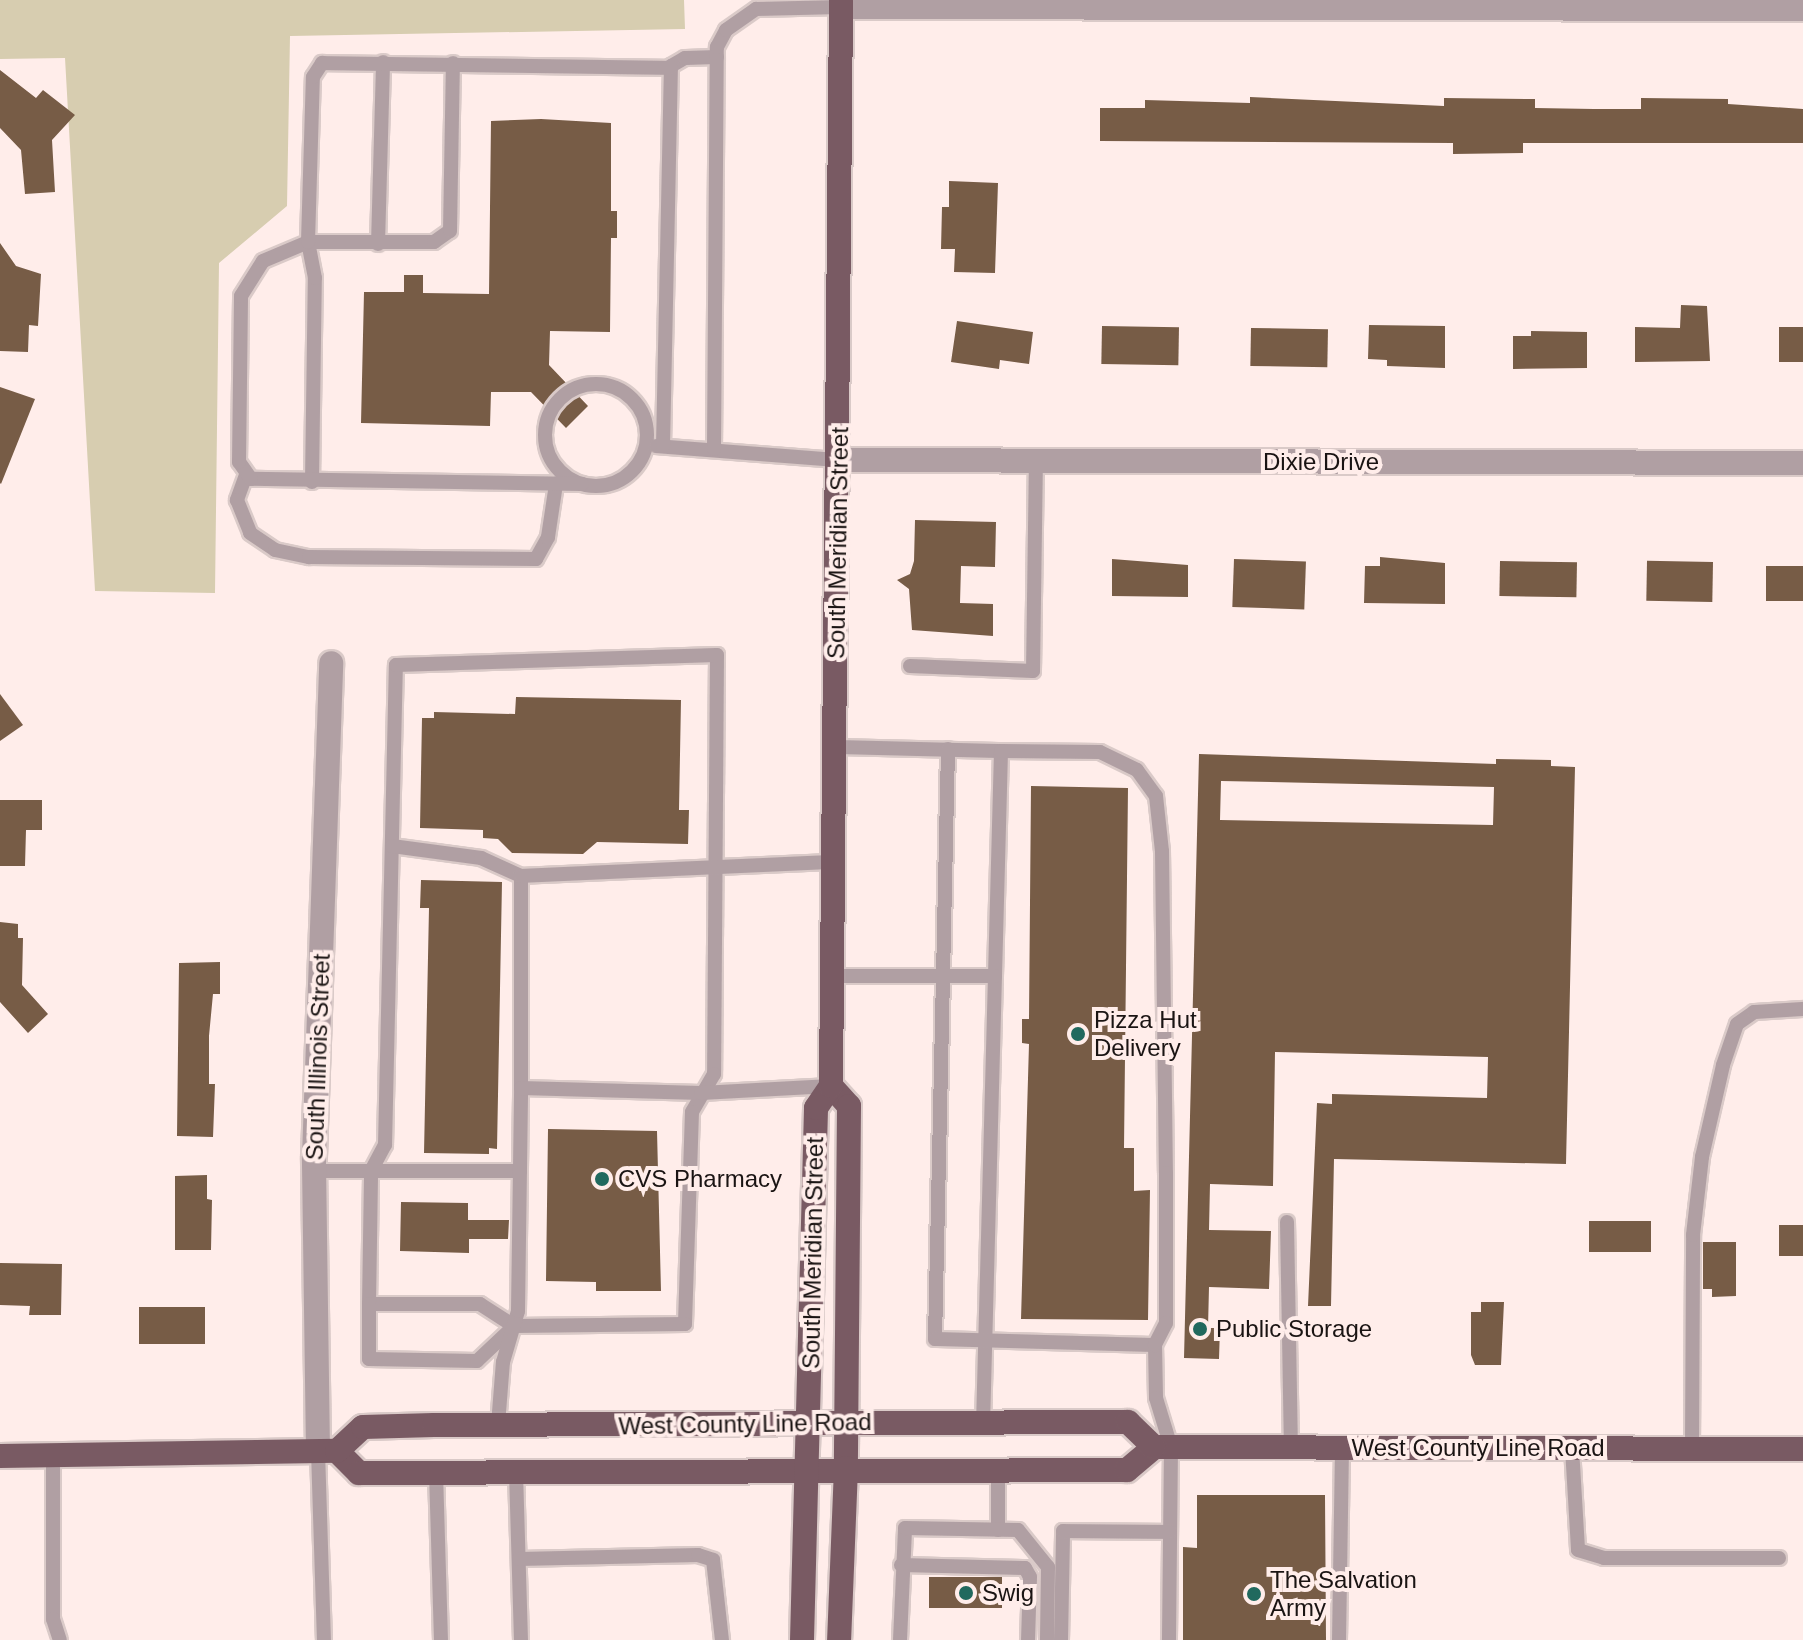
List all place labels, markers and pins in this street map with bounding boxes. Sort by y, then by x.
place label: Pizza Hut Delivery [1094,1006,1197,1062]
marker: Pizza Hut Delivery [1069,1025,1087,1043]
place label: CVS Pharmacy [618,1165,782,1193]
marker: CVS Pharmacy [593,1170,611,1188]
place label: Public Storage [1216,1315,1372,1343]
marker: Public Storage [1191,1320,1209,1338]
place label: The Salvation Army [1270,1566,1417,1622]
place label: Swig [982,1579,1034,1607]
marker: Swig [957,1584,975,1602]
marker: The Salvation Army [1245,1585,1263,1603]

